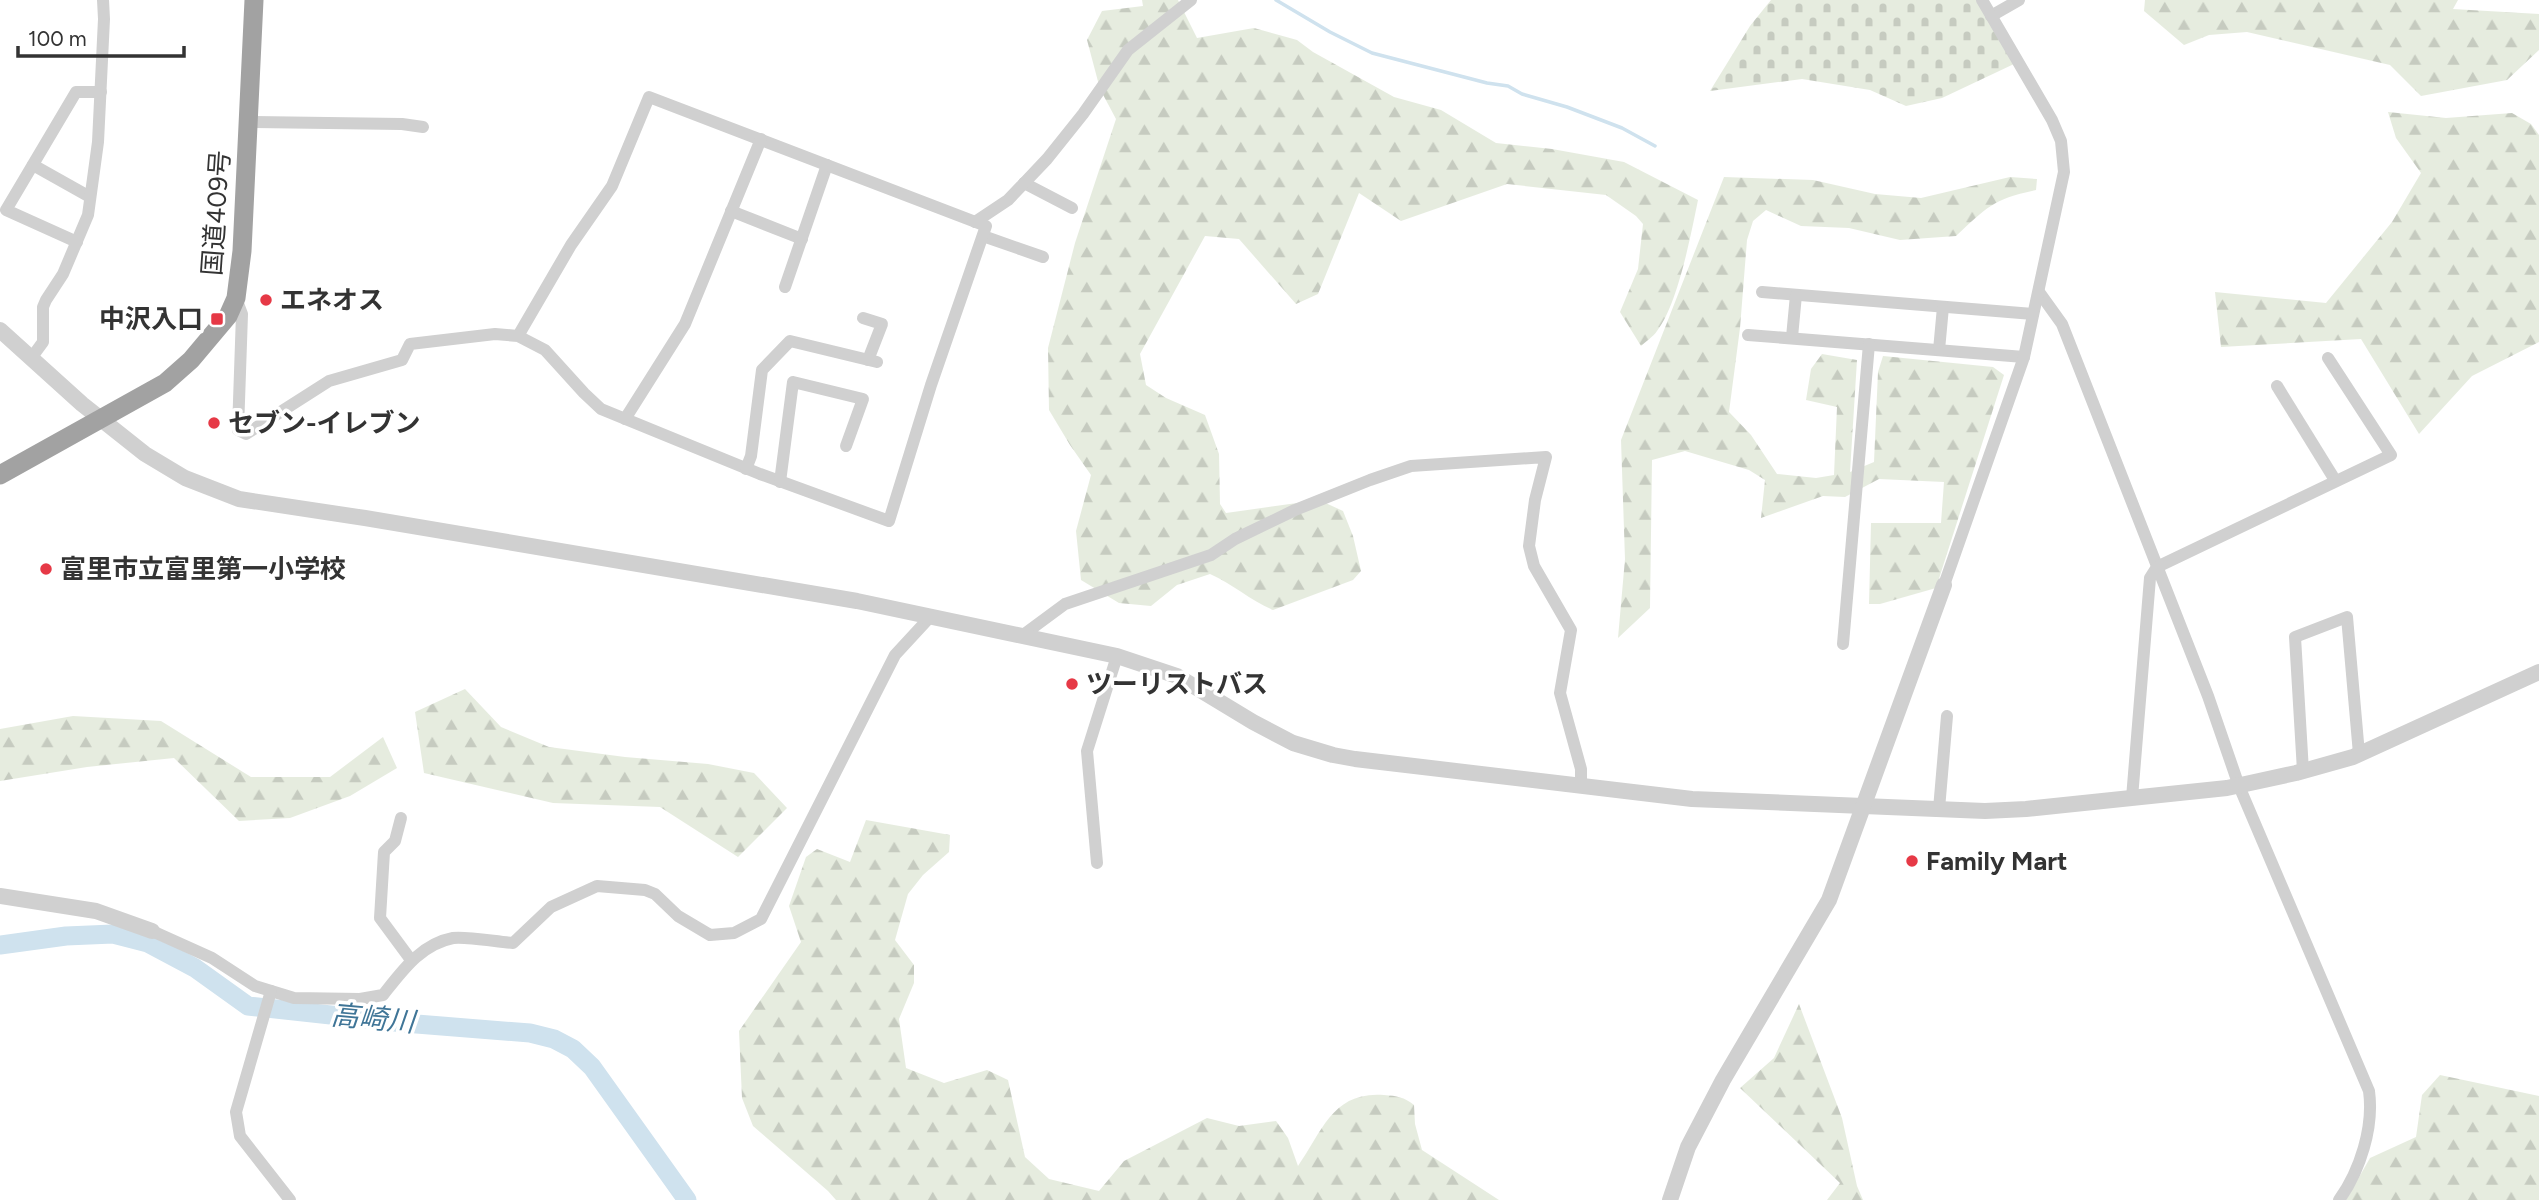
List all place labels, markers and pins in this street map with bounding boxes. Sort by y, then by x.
place label: エネオス [280,284,384,316]
marker: エネオス [258,292,274,308]
place label: 中沢入口 [99,303,203,335]
marker: 中沢入口 [209,311,225,327]
place label: セブン-イレブン [228,407,421,439]
marker: セブン-イレブン [206,415,222,431]
place label: 富里市立富里第一小学校 [60,553,346,585]
marker: 富里市立富里第一小学校 [38,561,54,577]
place label: ツーリストバス [1086,668,1268,700]
marker: ツーリストバス [1064,676,1080,692]
place label: Family Mart [1926,845,2068,877]
marker: Family Mart [1904,853,1920,869]

